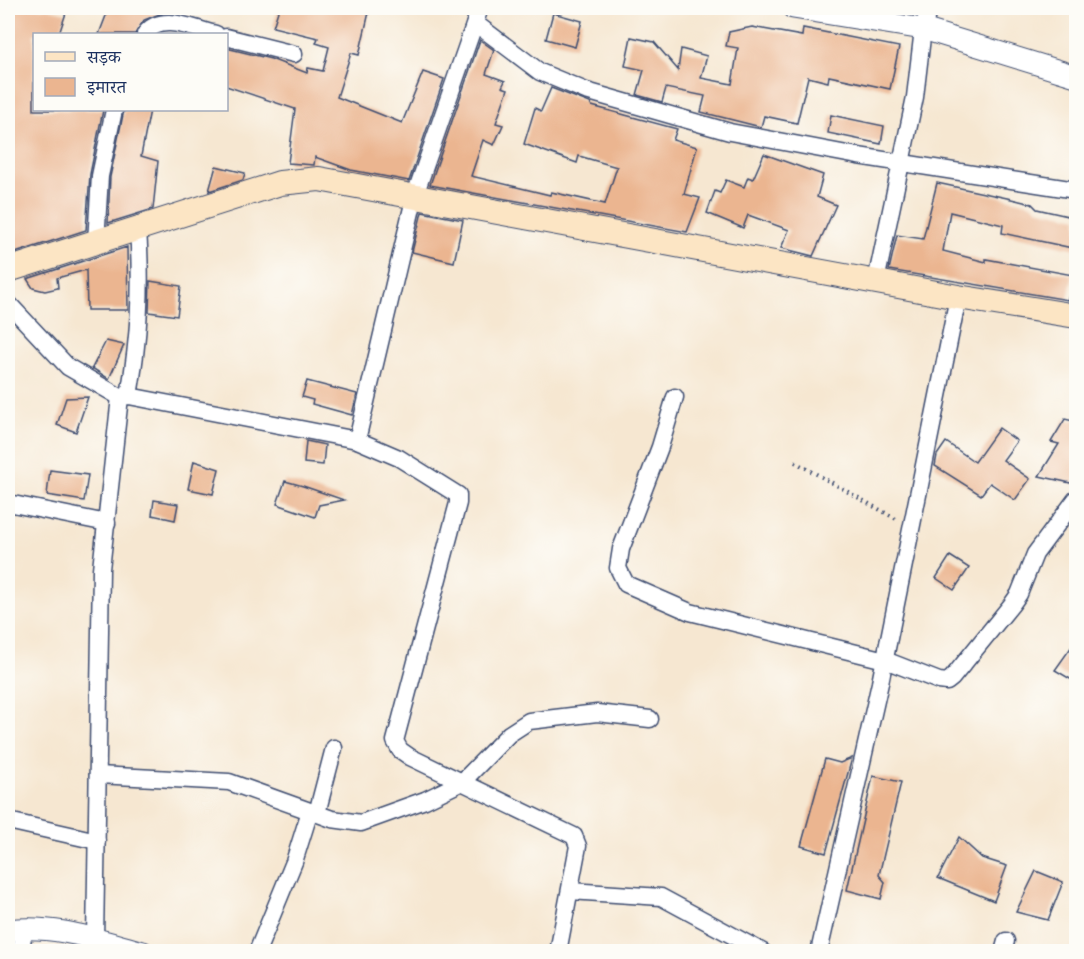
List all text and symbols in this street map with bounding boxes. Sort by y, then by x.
legend [33,33,228,111]
text: सड़क [86,46,122,68]
text: इमारत [86,76,127,98]

